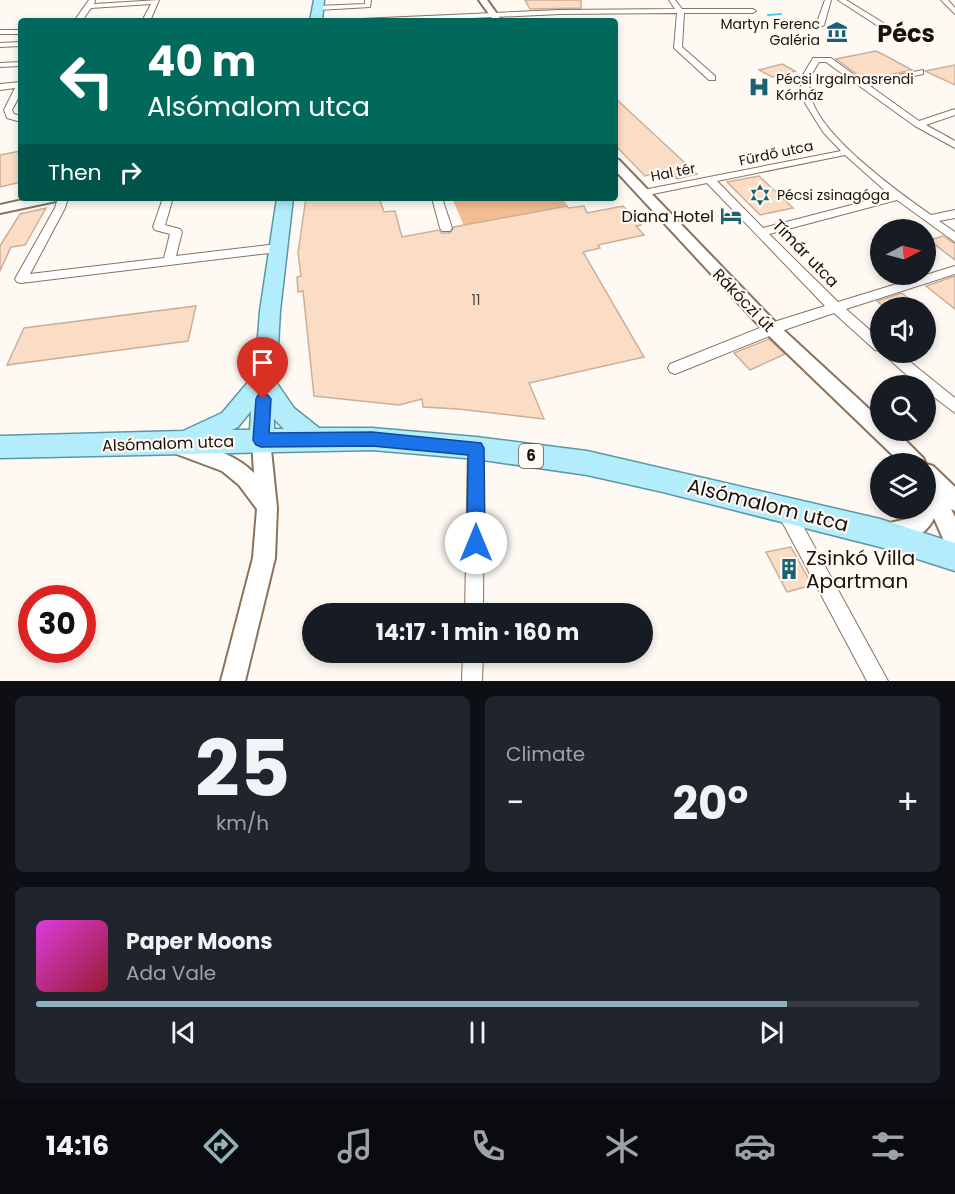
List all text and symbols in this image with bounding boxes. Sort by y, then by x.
place label: Martyn Ferenc Galéria [720,14,820,50]
district label: Pécs [877,17,935,50]
museum icon: Martyn Ferenc Galéria [825,20,849,44]
text: 40 m [147,32,256,91]
icon: left [48,42,126,120]
place label: Pécsi Irgalmasrendi Kórház [776,69,914,105]
hospital icon: Pécsi Irgalmasrendi Kórház [747,75,771,99]
text: Alsómalom utca [147,88,370,125]
street label: Fürdő utca [737,135,815,171]
icon: right [114,156,147,189]
text: Then [48,157,102,188]
street label: Hal tér [649,158,697,186]
synagogue icon: Pécsi zsinagóga [748,183,772,207]
place label: Pécsi zsinagóga [777,185,890,205]
hotel icon: Diana Hotel [719,204,743,228]
place label: Diana Hotel [622,205,714,228]
street label: Tímár utca [767,214,844,293]
north arrow [870,219,936,285]
map controls [870,219,936,519]
street label: Rákóczi út [707,263,780,337]
house number: 11 [472,290,480,310]
button: sound [870,297,936,363]
pin [237,337,288,399]
icon: arrive [246,346,279,379]
button: search [870,375,936,441]
street label: Alsómalom utca [102,430,234,457]
road number: 6 [519,444,543,468]
button: layers [870,453,936,519]
street label: Alsómalom utca [684,471,852,539]
position arrow [444,511,508,575]
place label: Zsinkó Villa Apartman [806,544,915,595]
building icon: Zsinkó Villa Apartman [777,557,801,581]
speed limit sign: 30 [18,585,96,663]
text: 14:17 · 1 min · 160 m [376,617,579,648]
text: 25 [195,714,290,823]
text: Climate [506,740,585,768]
text: 20° [672,772,748,835]
text: − [506,779,524,826]
text: + [896,779,919,826]
text: km/h [216,809,269,837]
text: Paper Moons [126,926,273,957]
text: Ada Vale [126,959,216,987]
icon: previous [167,1016,200,1049]
icon: pause [461,1016,494,1049]
icon: next [755,1016,788,1049]
icon: directions [200,1125,242,1167]
icon: music [334,1125,376,1167]
icon: phone [467,1125,509,1167]
icon: climate [601,1125,643,1167]
icon: car [734,1125,776,1167]
icon: filters [867,1125,909,1167]
text: 14:16 [46,1127,109,1164]

